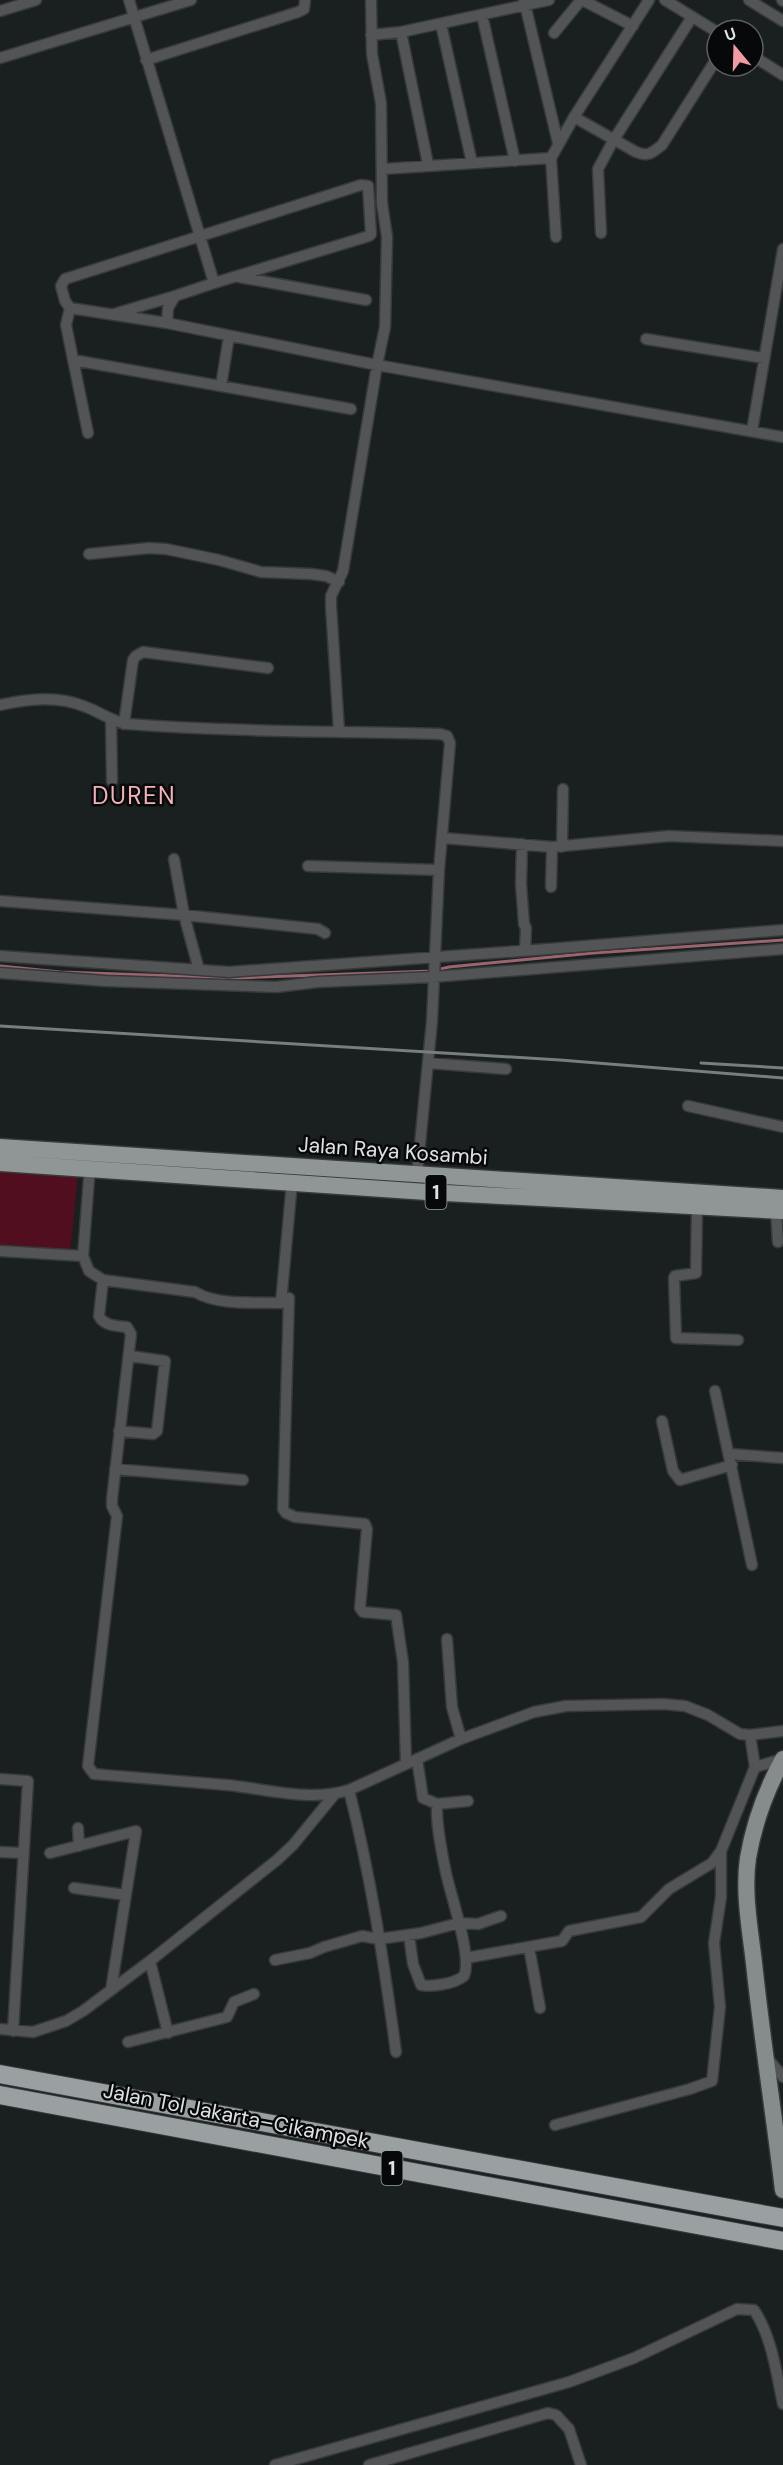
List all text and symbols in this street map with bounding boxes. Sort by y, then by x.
north arrow [705,18,765,78]
text: U [722,23,739,46]
district label: DUREN [92,780,176,811]
street label: Jalan Raya Kosambi [297,1130,489,1172]
road number: 1 [426,1175,446,1209]
street label: Jalan Tol Jakarta–Cikampek [101,2076,372,2156]
road number: 1 [382,2151,402,2185]

